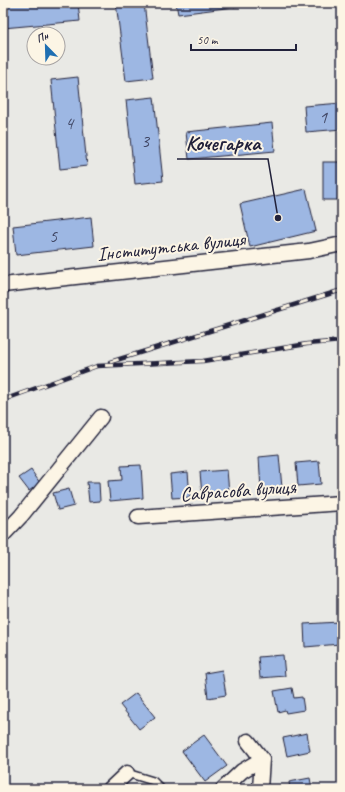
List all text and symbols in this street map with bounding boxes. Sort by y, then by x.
north arrow [26,26,66,66]
scale bar [191,26,296,52]
text: Пн [34,28,51,45]
text: 50 m [197,32,219,48]
house number: 1 [319,106,328,128]
house number: 4 [65,112,75,134]
callout: Кочегарка [177,126,268,159]
house number: 3 [141,130,151,152]
text: Кочегарка [186,130,262,156]
house number: 5 [49,225,58,247]
street label: Інститутська вулиця [96,226,248,267]
street label: Саврасова вулиця [179,474,297,507]

